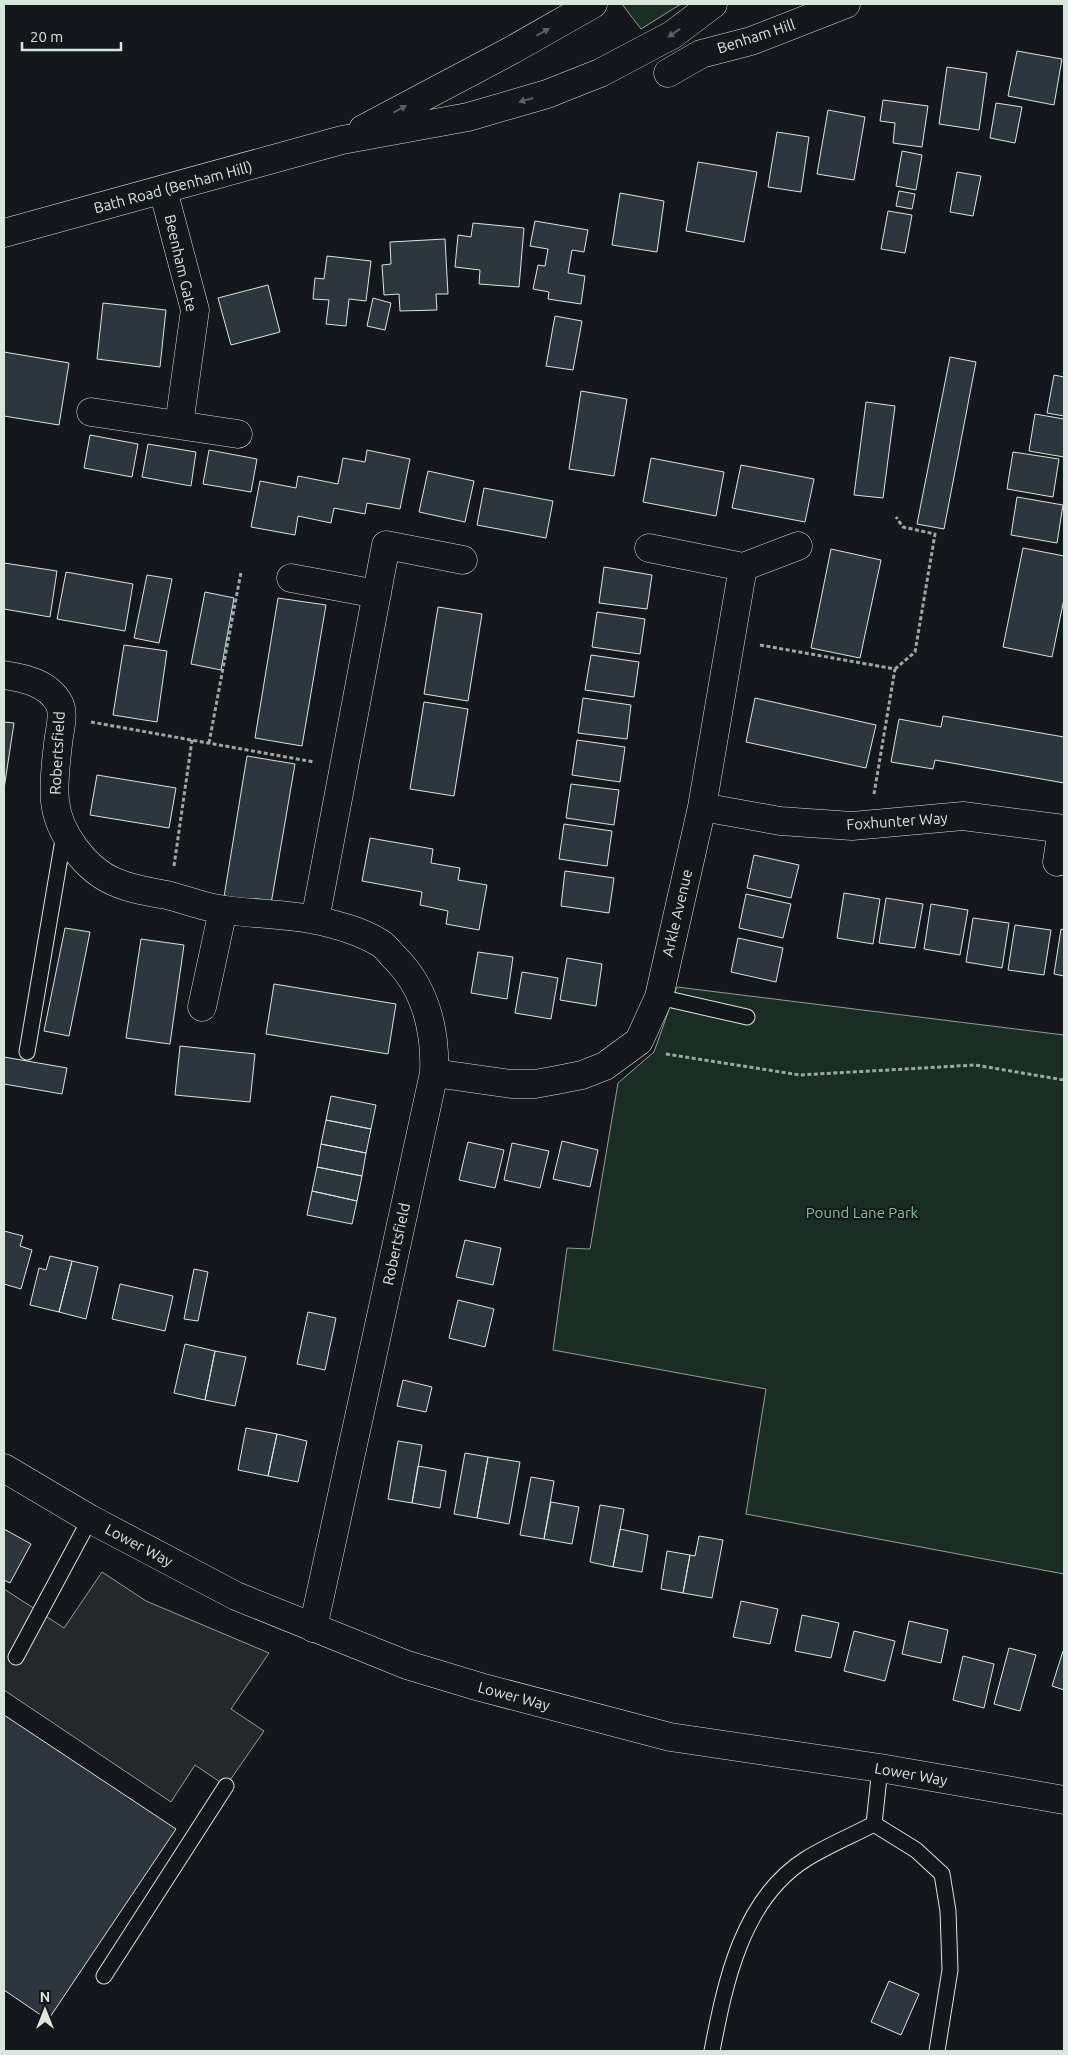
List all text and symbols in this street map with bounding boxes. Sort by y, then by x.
street label: Benham Hill [715,15,797,57]
scale bar [22,20,121,52]
text: 20 m [30,28,63,45]
one-way arrow [537,28,550,37]
one-way arrow [667,28,680,38]
one-way arrow [518,96,533,104]
one-way arrow [392,105,407,113]
street label: Bath Road (Benham Hill) [92,158,254,216]
street label: Beenham Gate [162,213,200,313]
street label: Robertsfield [46,711,68,795]
street label: Foxhunter Way [846,809,948,833]
street label: Arkle Avenue [659,868,695,958]
street label: Robertsfield [379,1201,413,1287]
park label: Pound Lane Park [806,1204,919,1221]
street label: Lower Way [102,1520,176,1570]
street label: Lower Way [476,1678,552,1714]
street label: Lower Way [873,1759,949,1789]
north arrow [20,1985,70,2035]
text: N [40,1989,50,2005]

